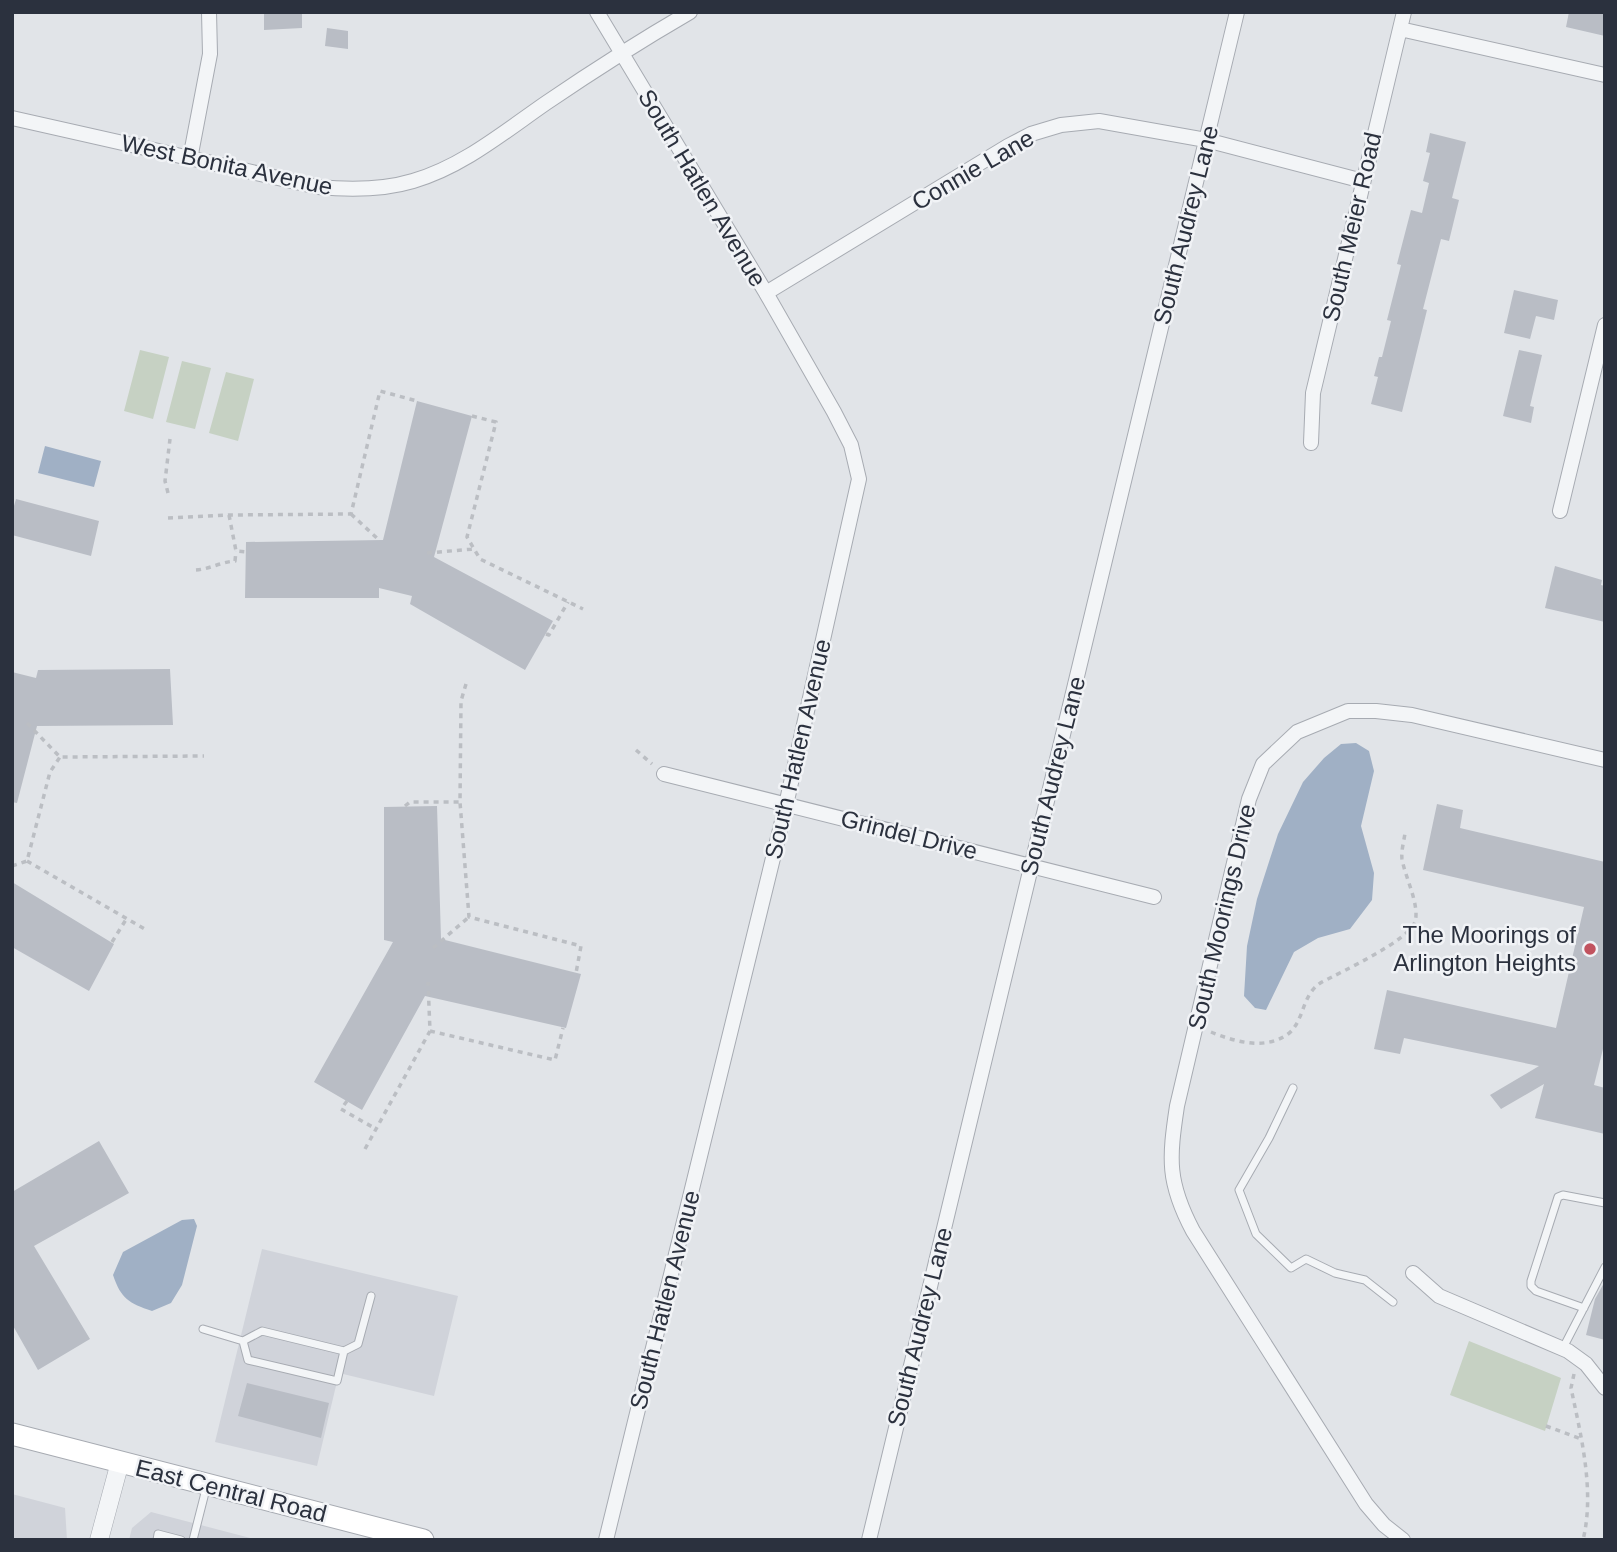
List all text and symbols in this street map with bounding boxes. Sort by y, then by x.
street label: South Hatlen Avenue [633,84,772,291]
street label: South Audrey Lane [1148,123,1223,327]
street label: Connie Lane [907,124,1038,215]
street label: West Bonita Avenue [119,129,335,200]
street label: South Meier Road [1317,130,1386,324]
street label: South Hatlen Avenue [759,636,836,862]
street label: South Audrey Lane [1015,674,1090,878]
street label: South Moorings Drive [1182,801,1261,1032]
street label: Grindel Drive [838,804,980,865]
place label: The Moorings of Arlington Heights [1393,921,1576,976]
marker: The Moorings of Arlington Heights [1582,941,1598,957]
street label: South Hatlen Avenue [624,1187,705,1412]
street label: South Audrey Lane [882,1225,957,1429]
street label: East Central Road [133,1454,330,1527]

